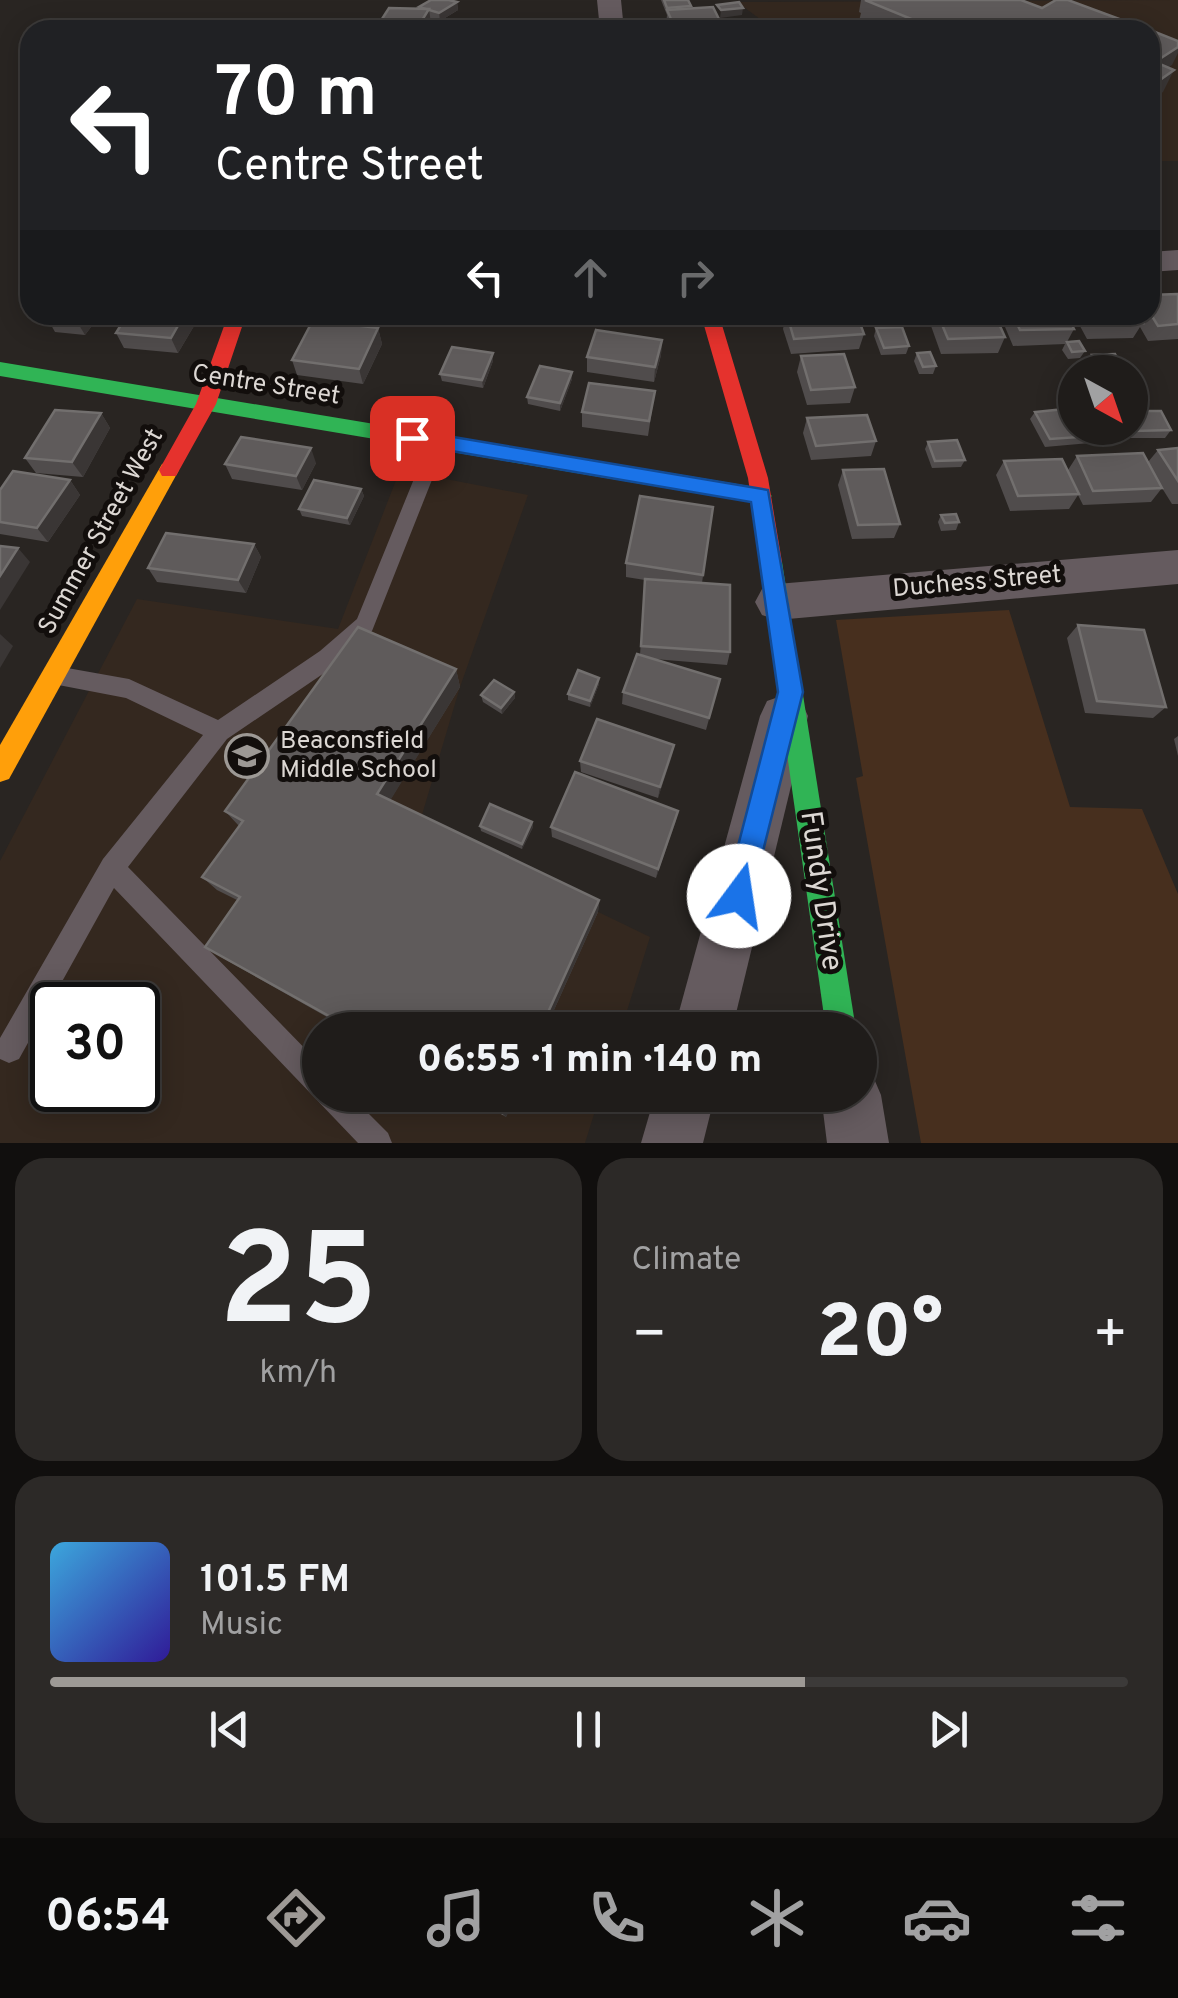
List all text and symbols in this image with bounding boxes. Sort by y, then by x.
text: 70 m [215,52,378,141]
icon: left [50,60,180,190]
text: Centre Street [215,139,484,196]
icon: left [458,250,513,305]
icon: ahead [563,250,618,305]
icon: right [668,250,723,305]
north arrow [1058,355,1148,445]
map controls [1058,355,1148,445]
street label: Centre Street [190,359,342,413]
pin [370,396,455,481]
icon: arrive [385,411,440,466]
street label: Summer Street West [32,423,172,641]
street label: Duchess Street [891,560,1063,606]
place label: Beaconsfield Middle School [280,726,437,787]
school or university icon: Beaconsfield Middle School [224,733,270,779]
street label: Fundy Drive [790,809,850,973]
position arrow [687,844,791,948]
speed limit sign: 30 [30,982,160,1112]
text: 06:55 · 1 min · 140 m [417,1037,762,1086]
text: 25 [219,1206,378,1371]
text: Climate [632,1241,741,1281]
text: 20° [816,1289,943,1384]
text: − [632,1302,667,1372]
text: + [1093,1302,1128,1372]
text: km/h [259,1354,337,1394]
text: 101.5 FM [200,1557,350,1606]
text: Music [200,1606,283,1646]
icon: previous [202,1702,257,1757]
icon: pause [561,1702,616,1757]
icon: next [921,1702,976,1757]
icon: directions [261,1883,331,1953]
icon: music [421,1883,491,1953]
icon: phone [582,1883,652,1953]
icon: climate [742,1883,812,1953]
icon: car [902,1883,972,1953]
icon: filters [1063,1883,1133,1953]
text: 06:54 [45,1890,171,1947]

